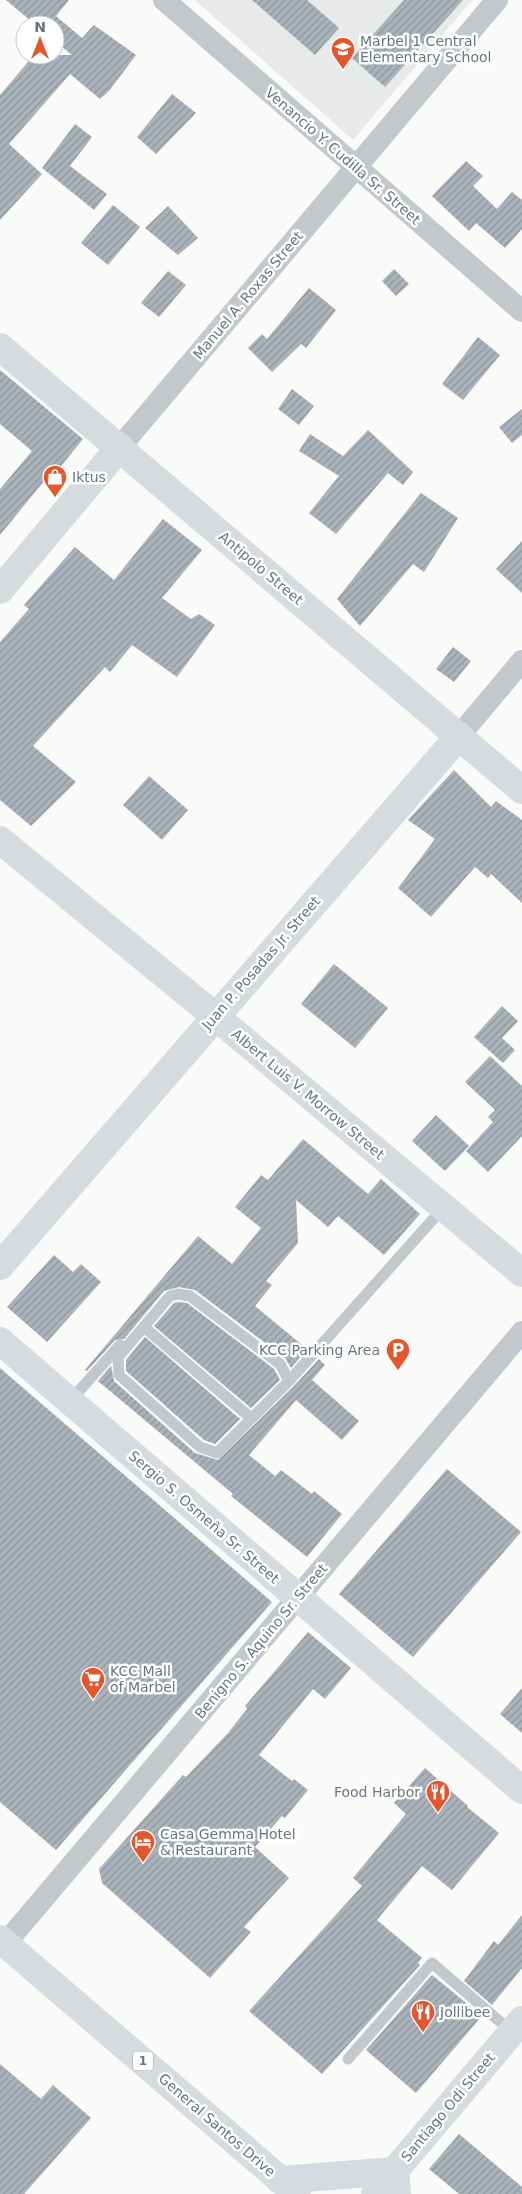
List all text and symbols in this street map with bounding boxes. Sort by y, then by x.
north arrow [15,15,65,65]
text: N [34,19,46,35]
place label: Marbel 1 Central Elementary School [360,33,492,65]
school or university icon: Marbel 1 Central Elementary School [330,36,356,70]
street label: Venancio Y. Cudilla Sr. Street [262,84,424,228]
street label: Manuel A. Roxas Street [190,227,307,362]
shop icon: Iktus [42,464,68,498]
place label: Iktus [72,469,106,485]
street label: Antipolo Street [216,528,307,608]
street label: Juan P. Posadas Jr. Street [198,893,324,1034]
street label: Albert Luis V. Morrow Street [229,1026,388,1163]
parking icon: KCC Parking Area [385,1337,411,1371]
place label: KCC Parking Area [259,1342,380,1358]
street label: Sergio S. Osmeña Sr. Street [126,1447,283,1587]
street label: Benigno S. Aquino Sr. Street [191,1560,331,1722]
place label: KCC Mall of Marbel [110,1663,176,1695]
supermarket icon: KCC Mall of Marbel [80,1666,106,1700]
restaurant icon: Food Harbor [425,1779,451,1813]
place label: Food Harbor [334,1784,420,1800]
place label: Casa Gemma Hotel & Restaurant [160,1826,296,1858]
hotel icon: Casa Gemma Hotel & Restaurant [130,1829,156,1863]
restaurant icon: Jollibee [410,1999,436,2033]
place label: Jollibee [439,2004,490,2020]
street label: Santiago Odi Street [398,2049,498,2165]
road number: 1 [133,2052,153,2070]
street label: General Santos Drive [155,2070,279,2180]

